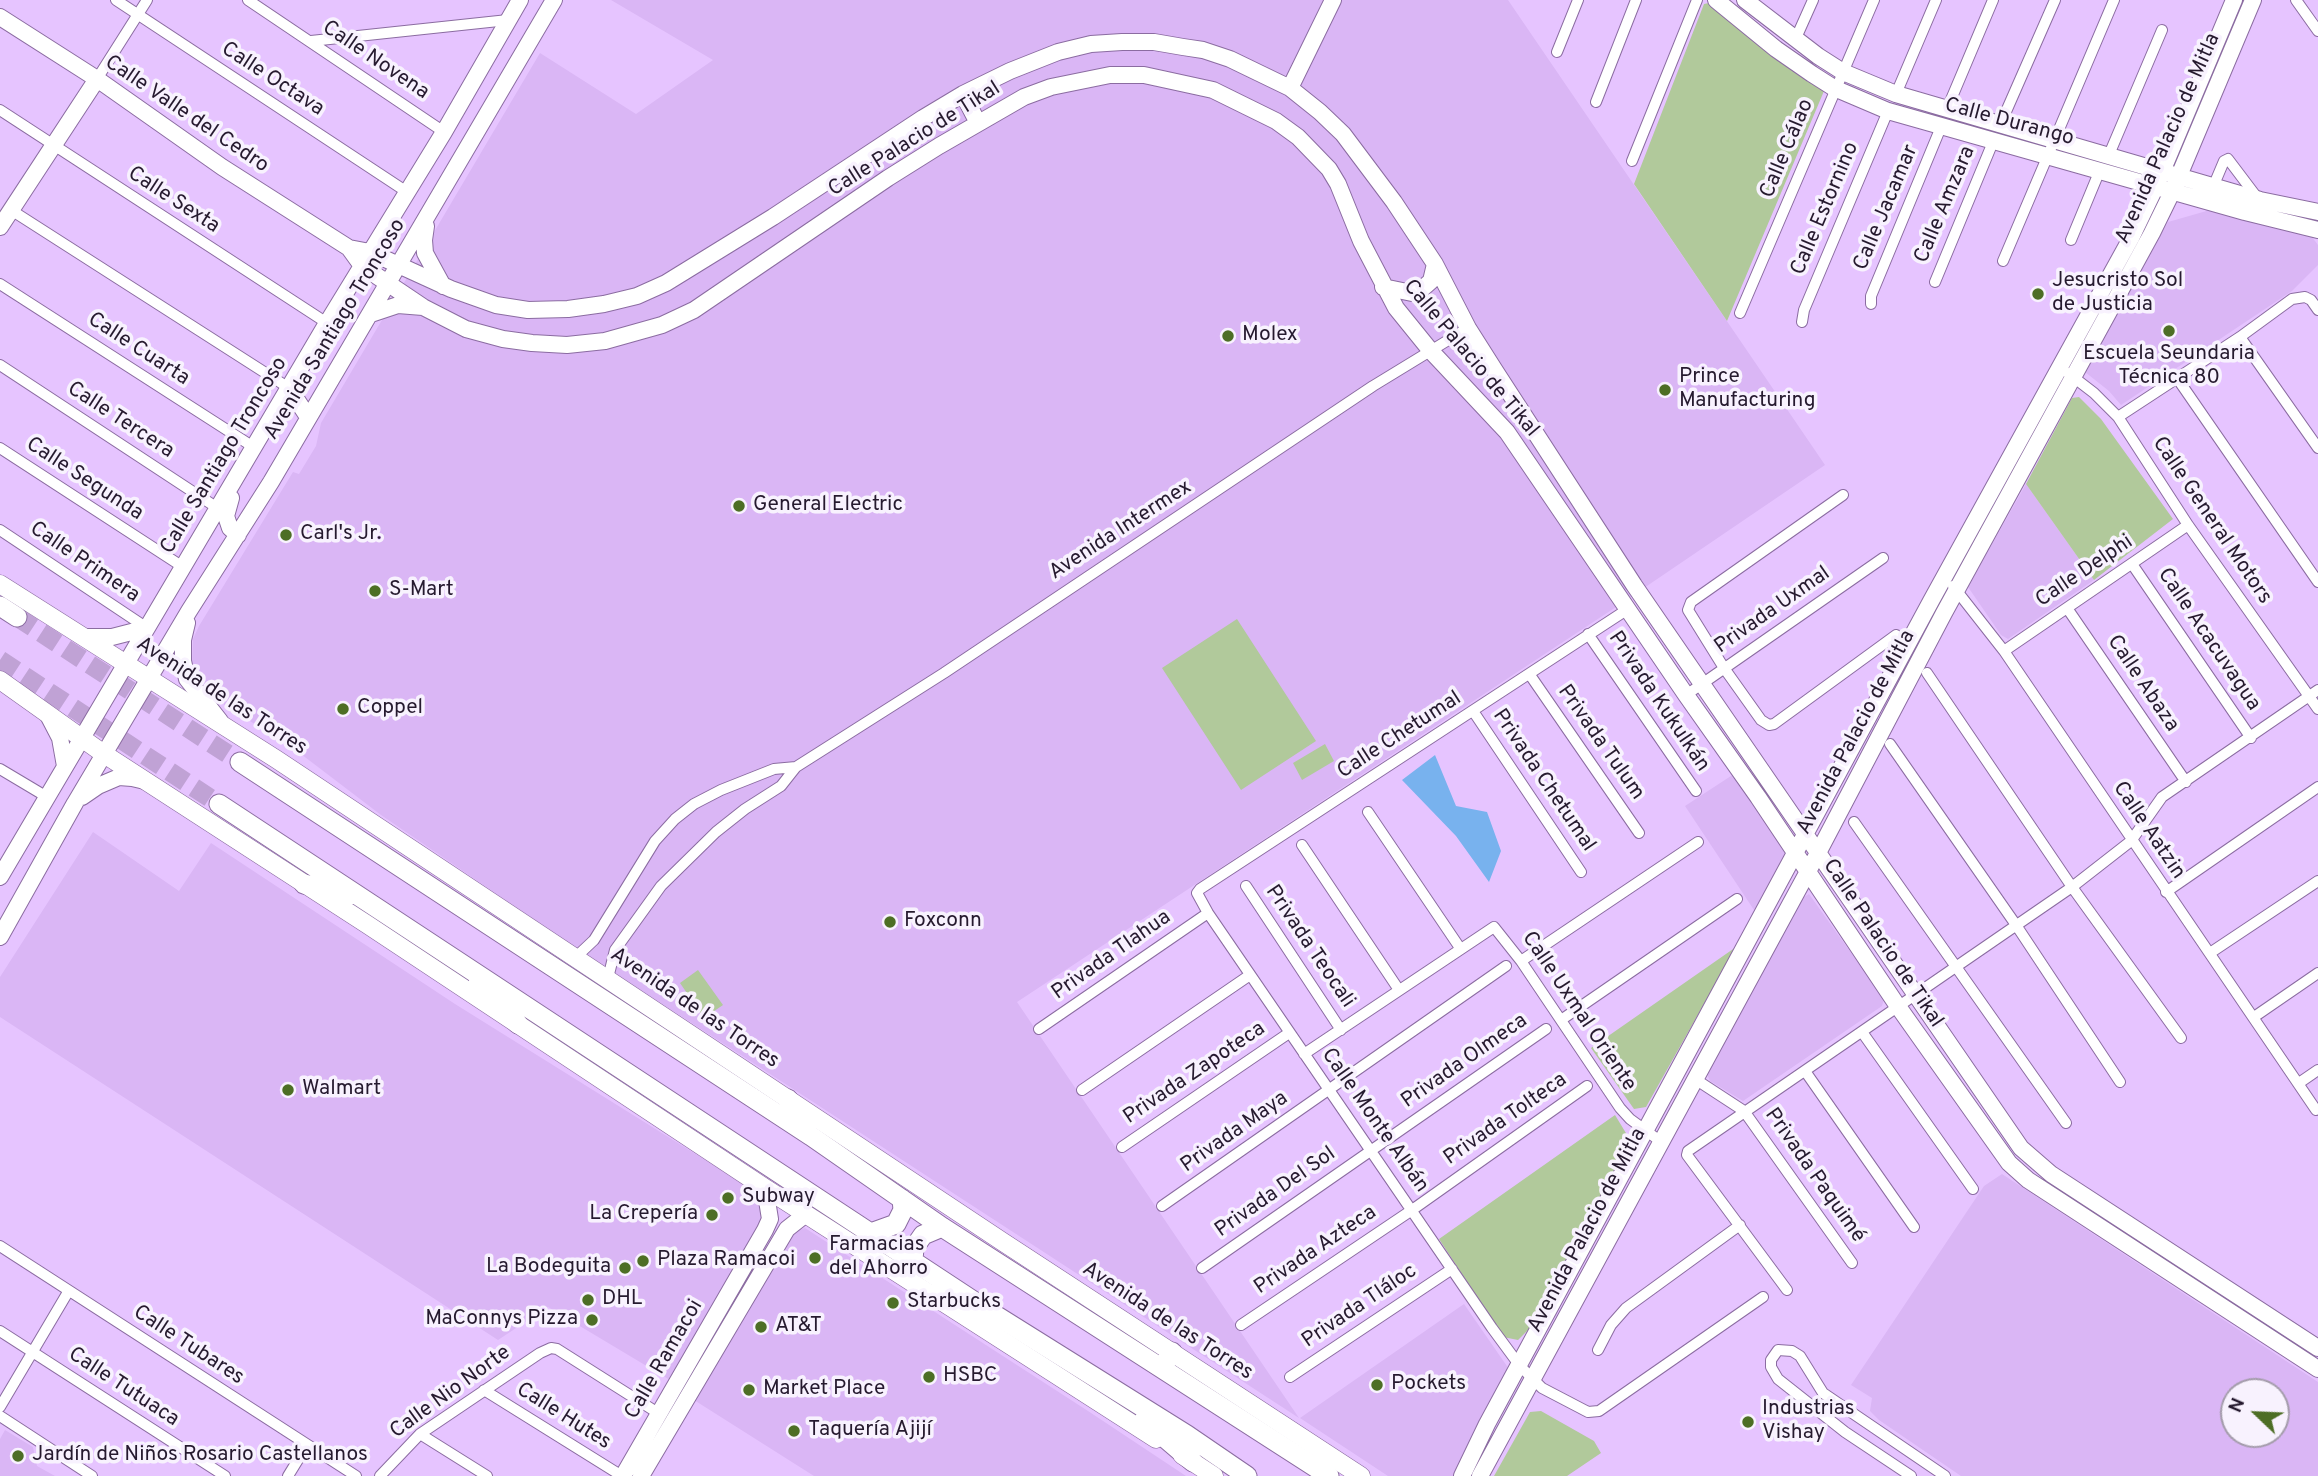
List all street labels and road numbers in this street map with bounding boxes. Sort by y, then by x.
street label: Calle Novena [317,16,433,106]
street label: Avenida Palacio de Mitla [2111,30,2227,248]
street label: Calle Octava [216,37,328,123]
street label: Calle Valle del Cedro [99,51,273,179]
street label: Calle Palacio de Tikal [824,77,1006,203]
street label: Calle Durango [1942,94,2076,152]
street label: Calle Cálao [1756,96,1820,202]
street label: Calle Estornino [1787,139,1865,279]
street label: Calle Jacamar [1849,142,1925,274]
street label: Calle Amzara [1910,143,1982,267]
street label: Calle Sexta [122,162,224,240]
street label: Avenida Santiago Troncoso [260,215,412,445]
street label: Calle Palacio de Tikal [1397,275,1543,443]
street label: Calle Cuarta [82,308,194,392]
street label: Calle Santiago Troncoso [156,353,294,559]
street label: Calle Tercera [62,377,178,465]
street label: Calle Segunda [21,433,147,527]
street label: Calle General Motors [2146,433,2276,609]
street label: Avenida Intermex [1045,476,1197,586]
street label: Calle Primera [24,517,144,609]
street label: Calle Delphi [2032,530,2138,614]
street label: Privada Uxmal [1710,562,1836,660]
street label: Calle Acacuvagua [2151,564,2265,716]
street label: Privada Kukulkán [1602,627,1714,777]
street label: Avenida Palacio de Mitla [1792,627,1922,839]
street label: Calle Abaza [2101,631,2183,737]
street label: Avenida de las Torres [131,632,311,762]
street label: Privada Tulum [1551,681,1649,805]
street label: Calle Chetumal [1333,687,1467,785]
street label: Privada Chetumal [1486,705,1600,857]
street label: Calle Aatzin [2106,777,2190,885]
street label: Calle Palacio de Tikal [1816,855,1948,1033]
street label: Privada Teocali [1259,881,1359,1013]
street label: Privada Tlahua [1048,906,1176,1006]
street label: Calle Uxmal Oriente [1515,928,1641,1096]
street label: Avenida de las Torres [605,943,783,1075]
street label: Privada Olmeca [1397,1009,1533,1115]
street label: Privada Zapoteca [1119,1017,1271,1131]
street label: Calle Monte Albán [1315,1044,1433,1198]
street label: Privada Tolteca [1440,1068,1572,1172]
street label: Privada Maya [1177,1087,1293,1179]
street label: Privada Paquimé [1758,1104,1870,1248]
street label: Avenida Palacio de Mitla [1523,1125,1653,1337]
street label: Privada Del Sol [1211,1142,1341,1244]
street label: Privada Azteca [1250,1201,1382,1301]
street label: Avenida de las Torres [1077,1257,1257,1387]
street label: Privada Tláloc [1298,1259,1422,1355]
street label: Calle Ramacoi [621,1296,709,1424]
street label: Calle Tubares [128,1301,248,1391]
street label: Calle Nio Norte [386,1341,516,1445]
street label: Calle Tutuaca [63,1343,183,1433]
street label: Calle Hutes [511,1378,615,1456]

